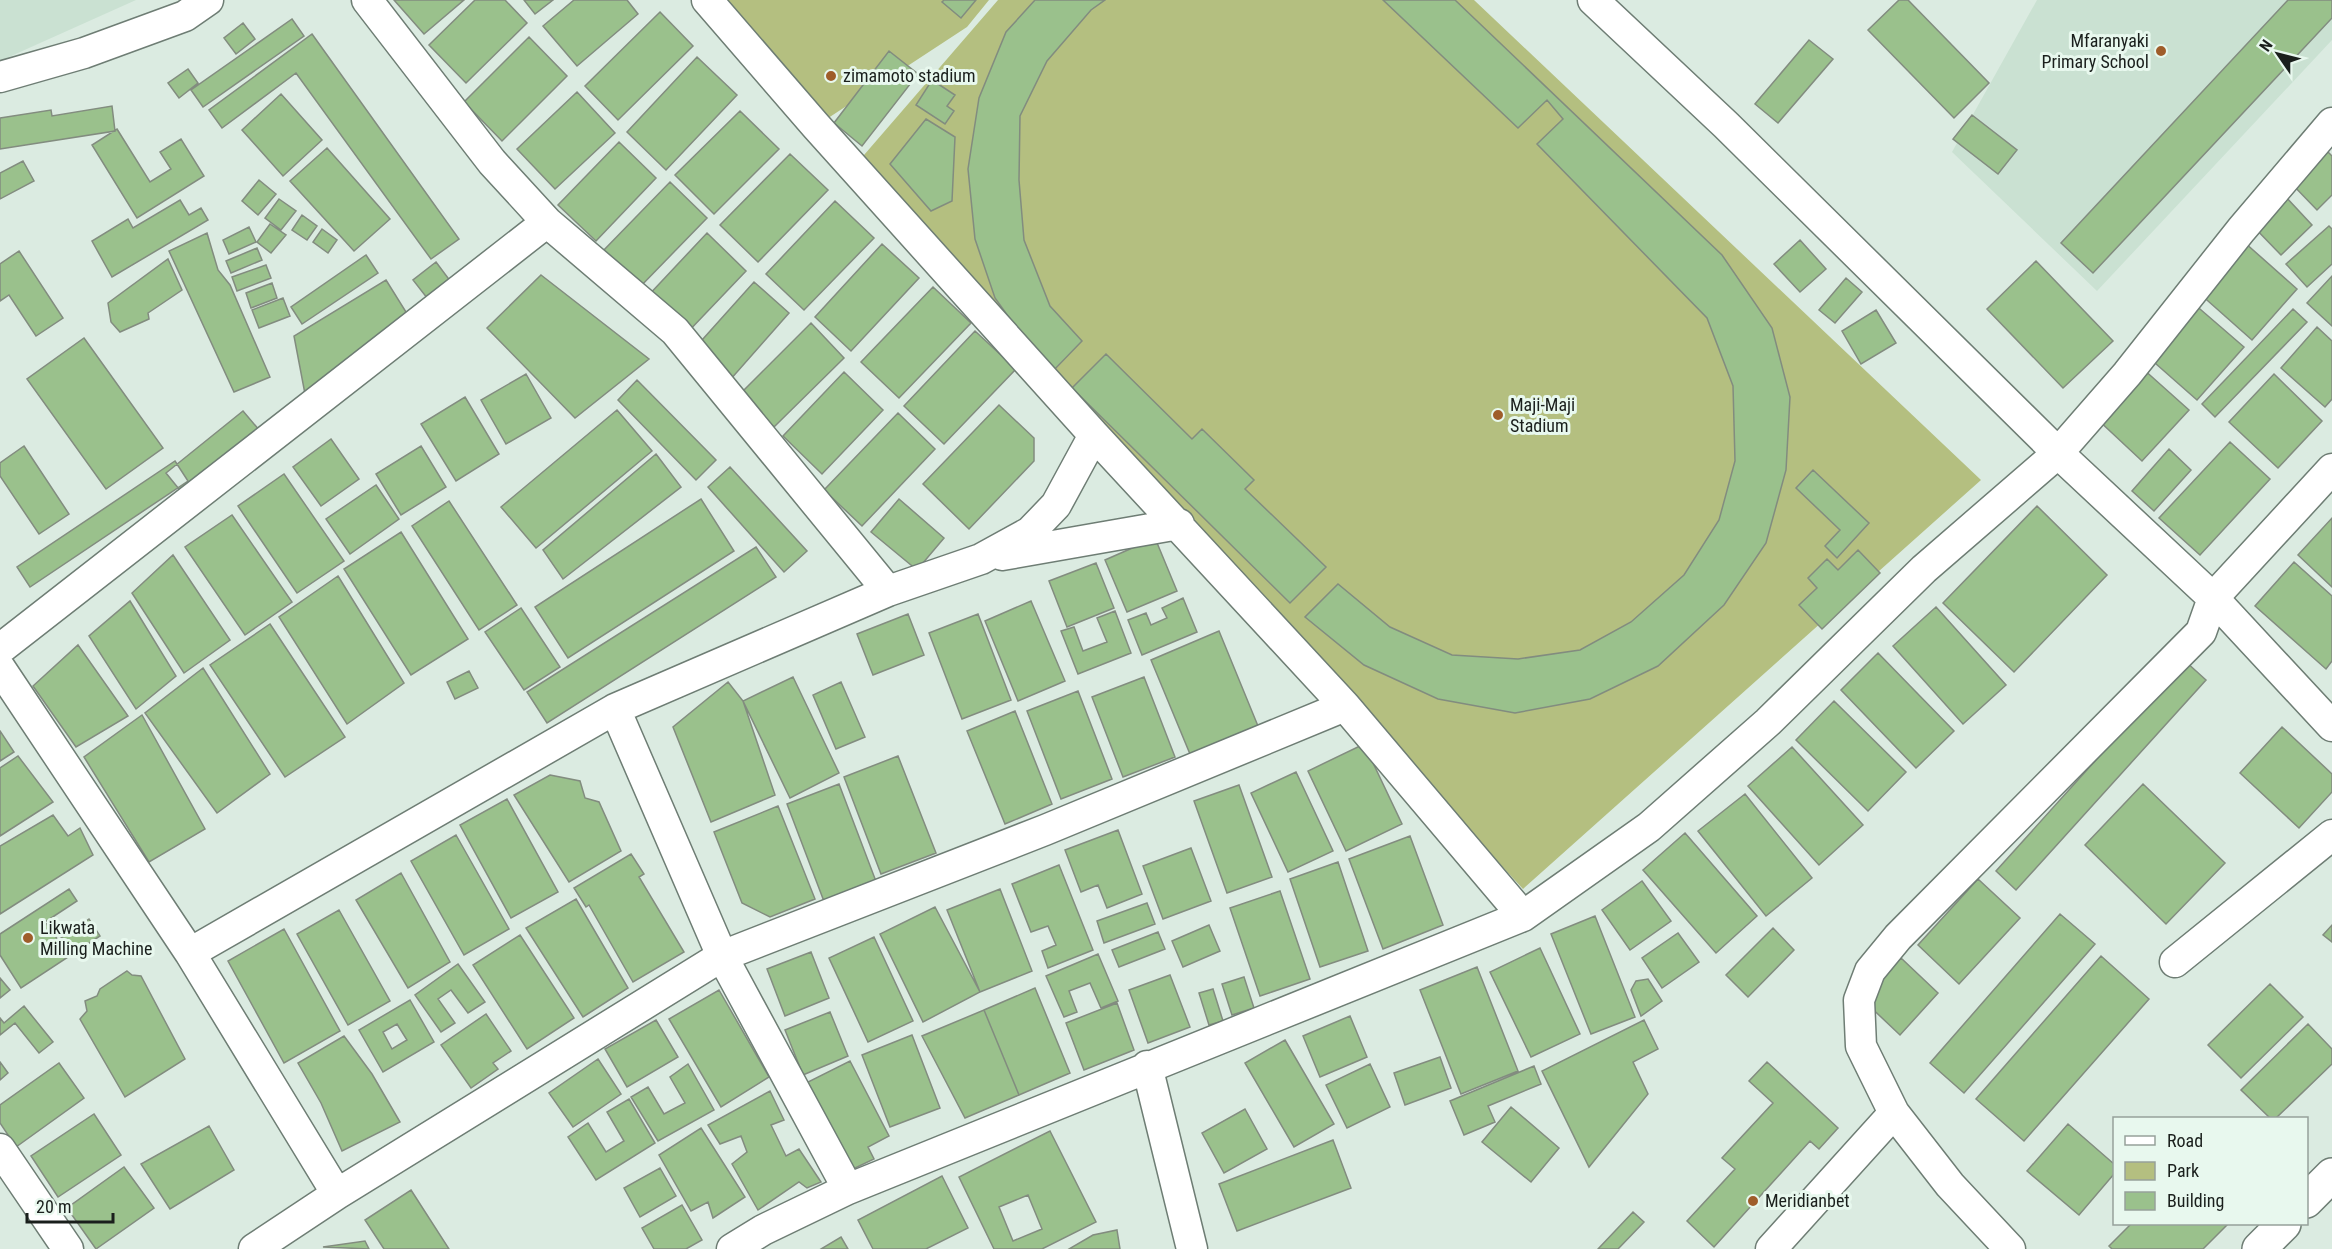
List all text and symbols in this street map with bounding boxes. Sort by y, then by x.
north arrow [2248,24,2308,84]
place label: Mfaranyaki Primary School [2041,30,2149,72]
text: N [2256,36,2277,55]
marker: Mfaranyaki Primary School [2154,44,2168,58]
place label: zimamoto stadium [843,65,976,86]
marker: zimamoto stadium [824,69,838,83]
place label: Maji-Maji Stadium [1510,394,1575,436]
marker: Maji-Maji Stadium [1491,408,1505,422]
place label: Likwata Milling Machine [40,917,152,959]
marker: Likwata Milling Machine [21,931,35,945]
legend [2113,1117,2308,1225]
text: Road [2167,1130,2203,1151]
text: Park [2167,1160,2199,1181]
scale bar [27,1186,112,1224]
place label: Meridianbet [1765,1190,1850,1211]
text: Building [2167,1190,2224,1211]
marker: Meridianbet [1746,1194,1760,1208]
text: 20 m [36,1196,71,1217]

